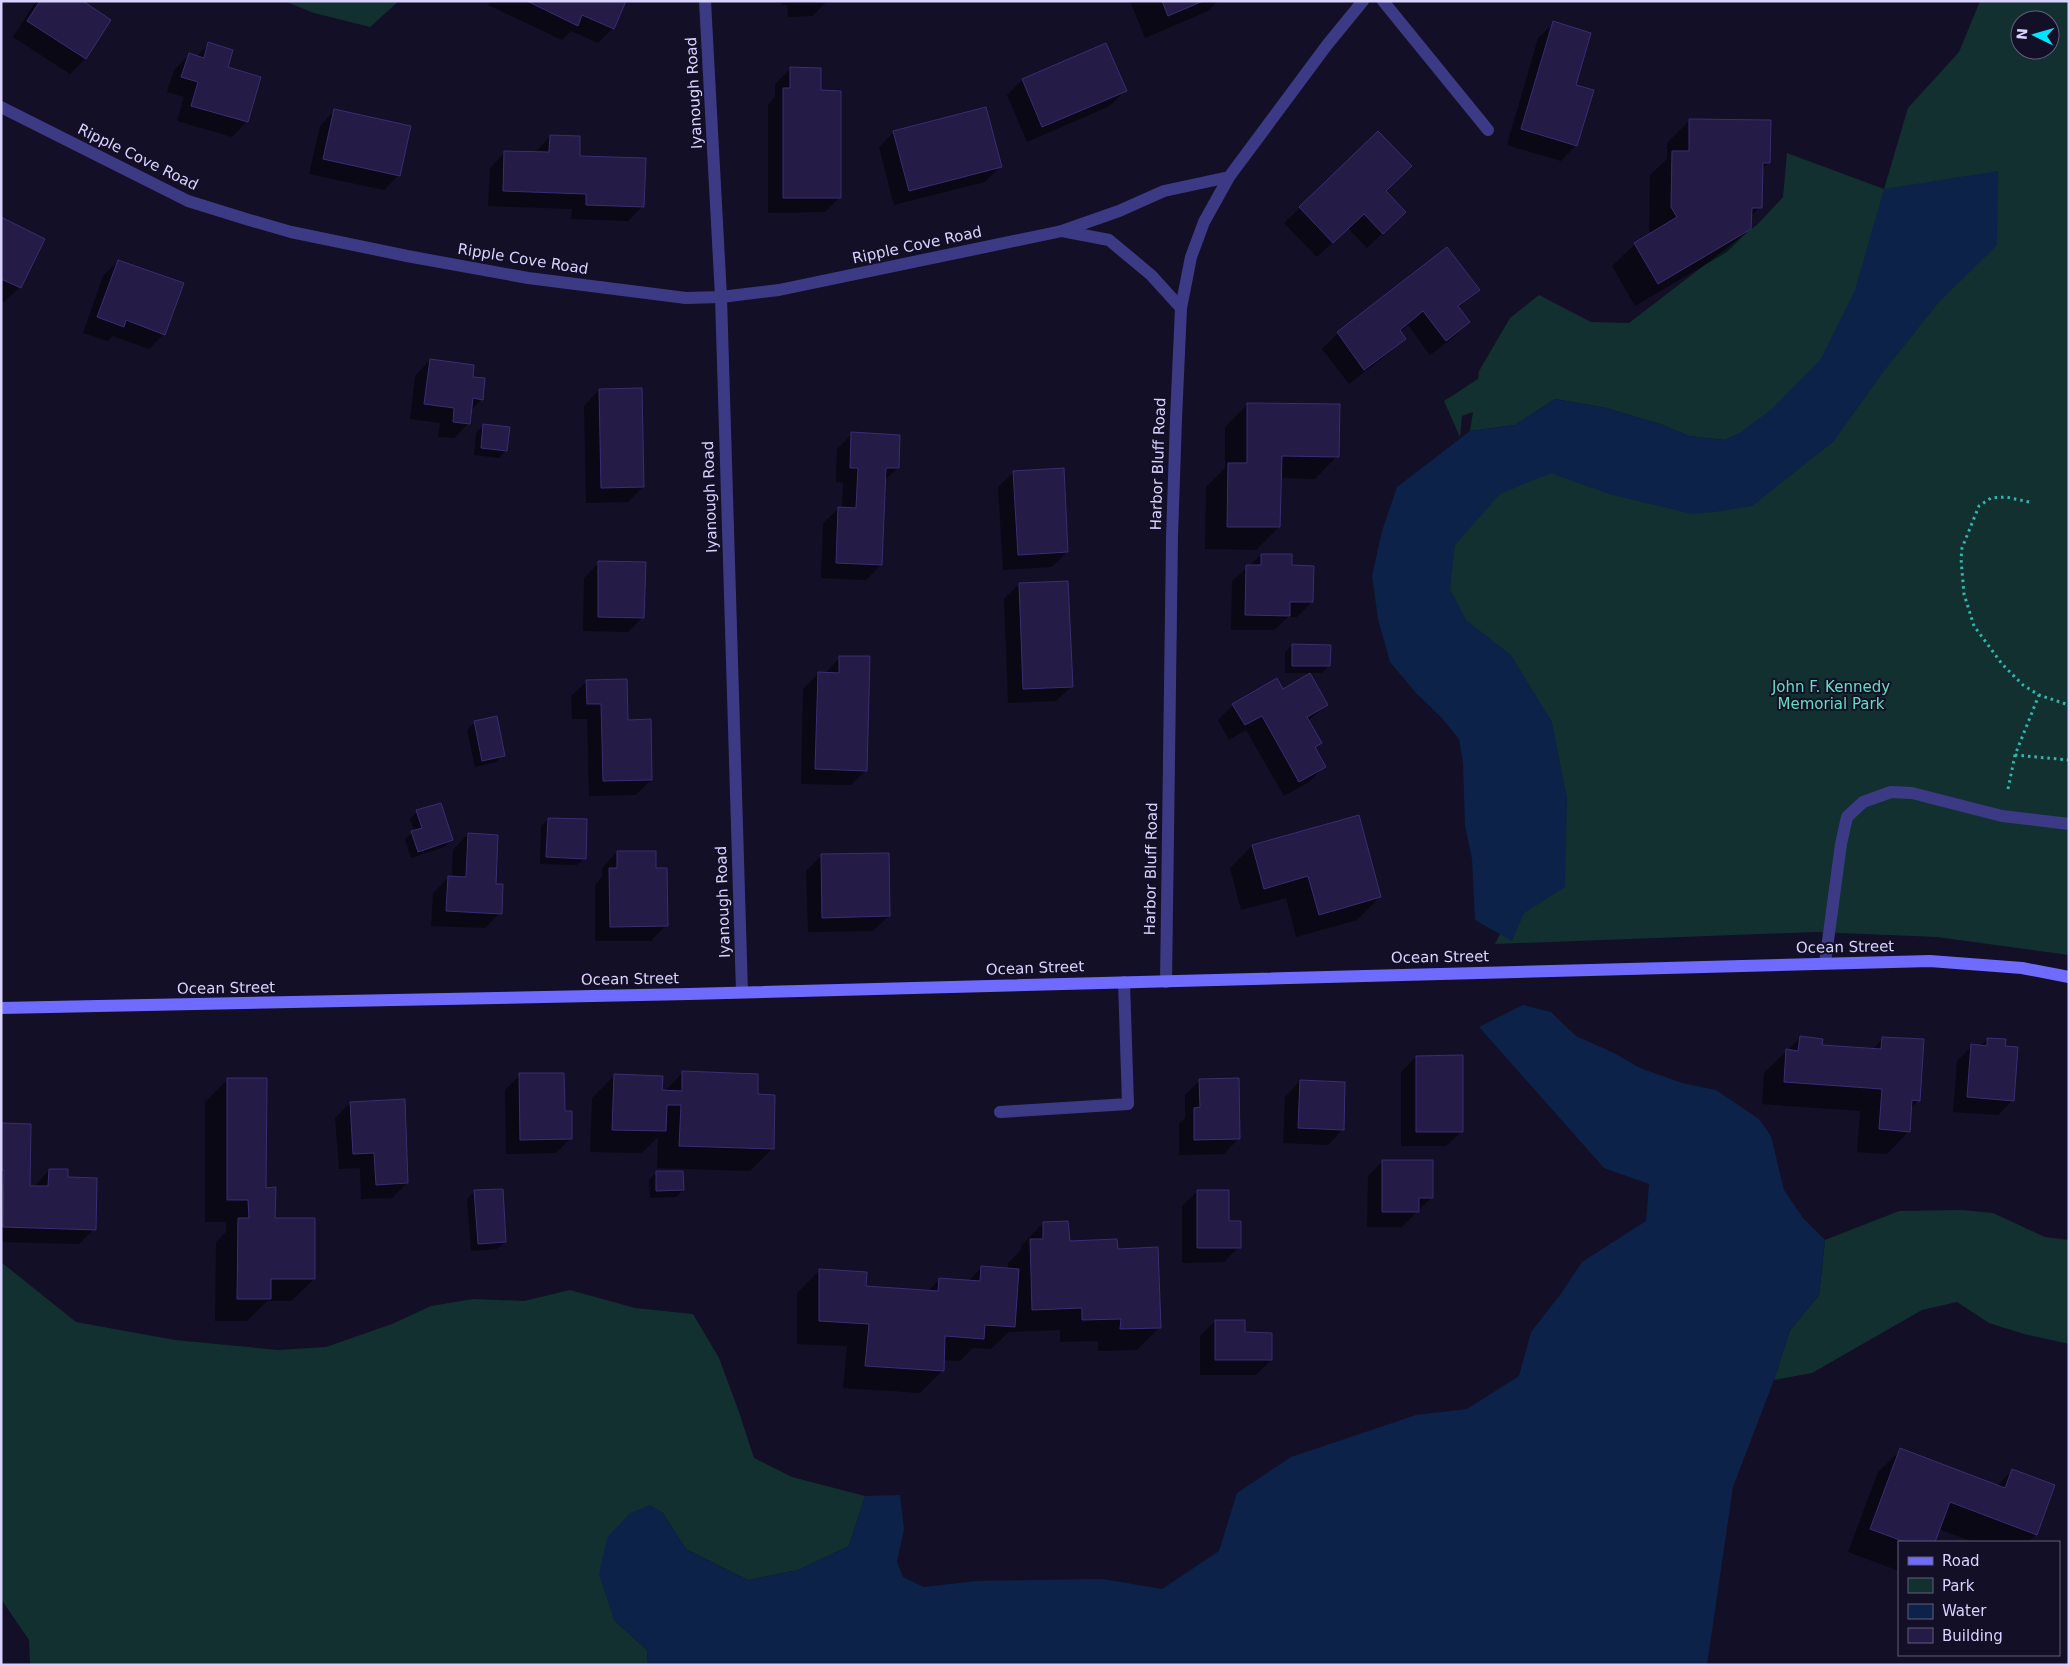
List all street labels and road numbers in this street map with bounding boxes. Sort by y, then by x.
street label: Iyanough Road [682,37,706,149]
street label: Ripple Cove Road [75,120,201,194]
street label: Ripple Cove Road [851,222,983,268]
street label: Ripple Cove Road [456,240,590,278]
street label: Harbor Bluff Road [1147,397,1169,531]
street label: Iyanough Road [699,441,721,553]
street label: Harbor Bluff Road [1141,802,1161,936]
street label: Iyanough Road [712,846,734,958]
street label: Ocean Street [1796,937,1894,957]
street label: Ocean Street [1391,947,1489,967]
street label: Ocean Street [986,957,1085,979]
street label: Ocean Street [581,969,679,989]
street label: Ocean Street [177,978,275,998]

